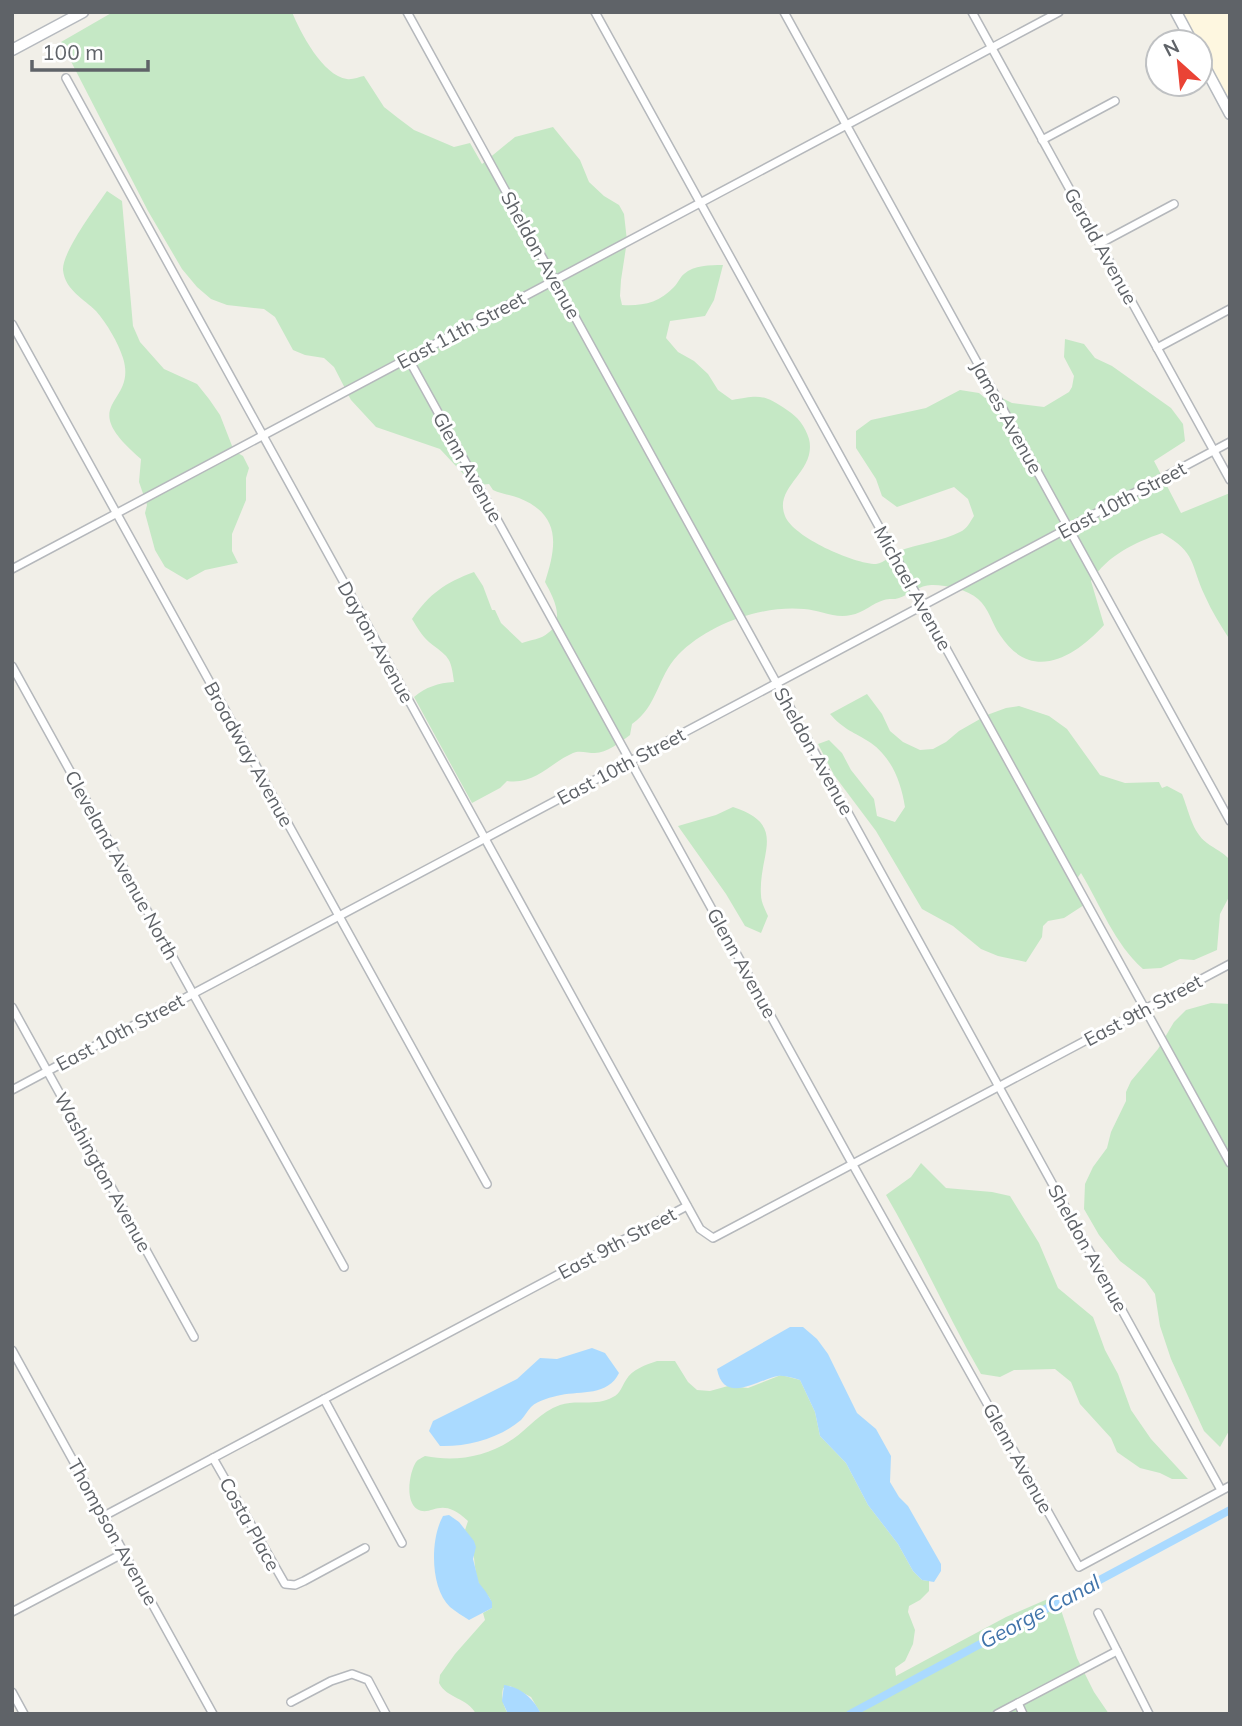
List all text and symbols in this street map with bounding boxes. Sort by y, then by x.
scale bar [32,28,147,72]
north arrow [1144,28,1214,98]
text: N [1159,34,1183,62]
text: 100 m [42,39,104,65]
street label: Gerald Avenue [1059,184,1143,308]
street label: Sheldon Avenue [496,187,586,323]
street label: East 11th Street [393,286,529,374]
street label: James Avenue [966,356,1048,478]
street label: Glenn Avenue [428,408,508,526]
street label: East 10th Street [1054,456,1190,544]
street label: Michael Avenue [869,521,957,655]
street label: Dayton Avenue [333,577,419,707]
street label: Broadway Avenue [199,677,299,831]
street label: Sheldon Avenue [769,683,859,819]
street label: East 10th Street [553,722,689,810]
street label: Cleveland Avenue North [60,766,184,964]
street label: Glenn Avenue [702,904,782,1022]
street label: East 9th Street [1080,969,1206,1051]
street label: East 10th Street [52,988,188,1076]
street label: Washington Avenue [49,1088,157,1256]
street label: Sheldon Avenue [1043,1180,1133,1316]
street label: East 9th Street [554,1202,680,1284]
street label: Glenn Avenue [978,1399,1058,1517]
street label: Thompson Avenue [63,1454,163,1610]
street label: Costa Place [214,1473,286,1575]
water label: George Canal [975,1569,1104,1654]

